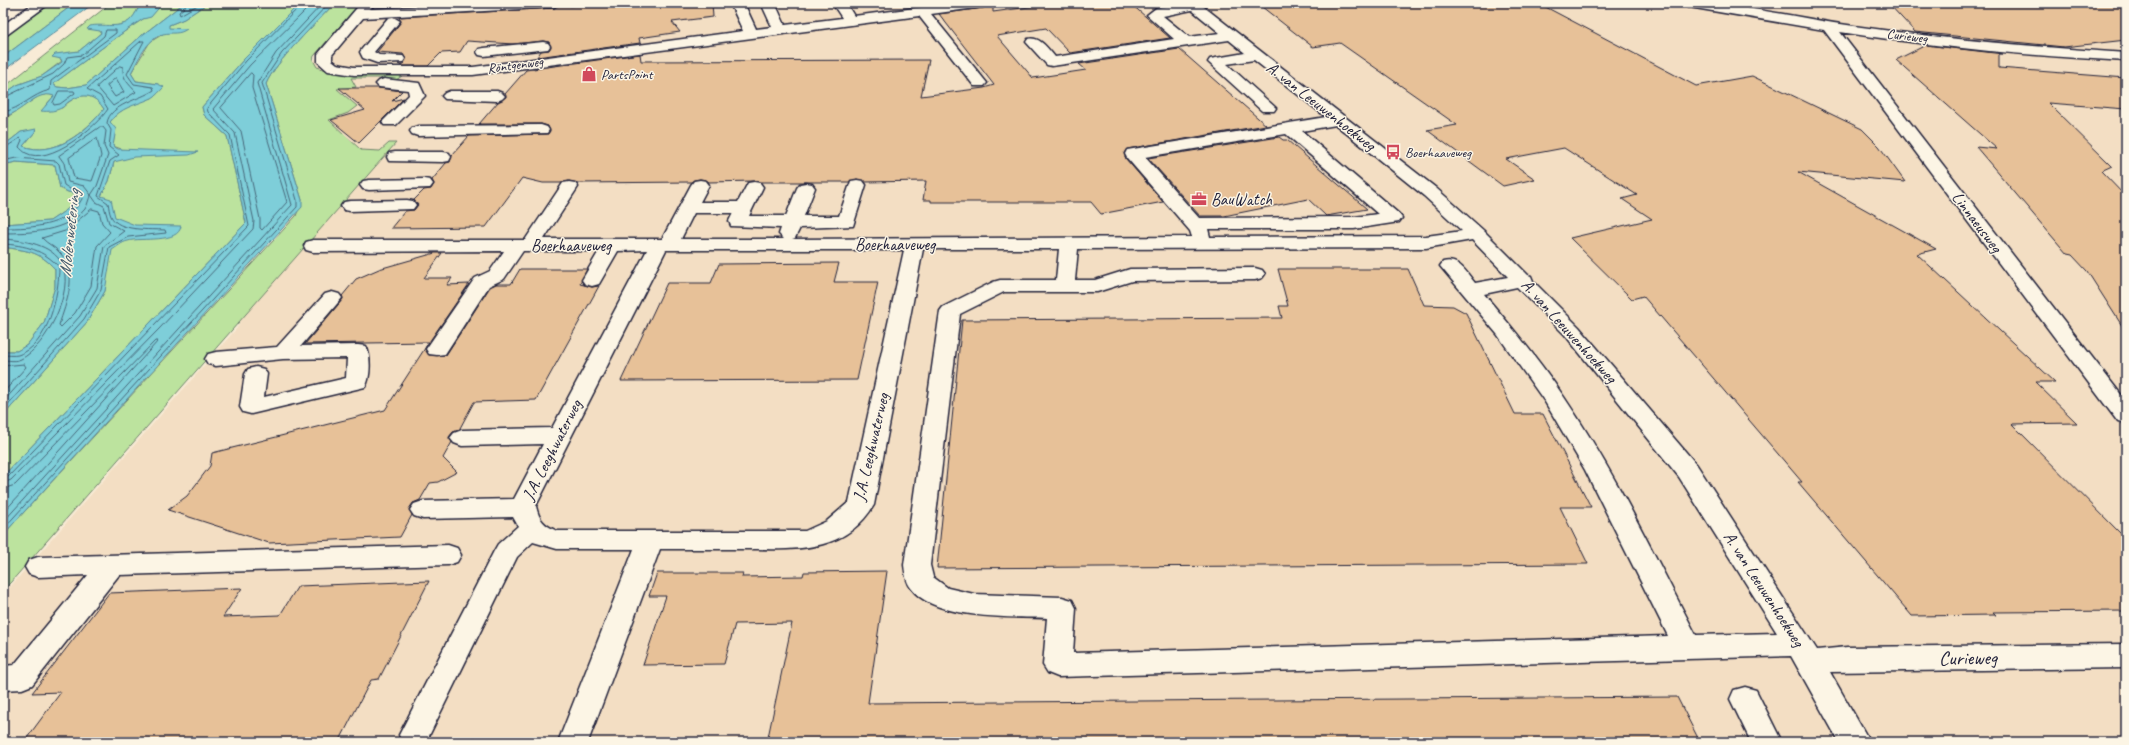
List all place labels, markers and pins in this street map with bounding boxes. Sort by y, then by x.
shop icon: PartsPoint [580,65,598,83]
place label: PartsPoint [601,66,654,83]
bus stop icon: Boerhaaveweg [1384,143,1402,161]
place label: Boerhaaveweg [1405,144,1472,161]
place label: BauWatch [1211,189,1272,210]
office icon: BauWatch [1190,190,1208,208]

